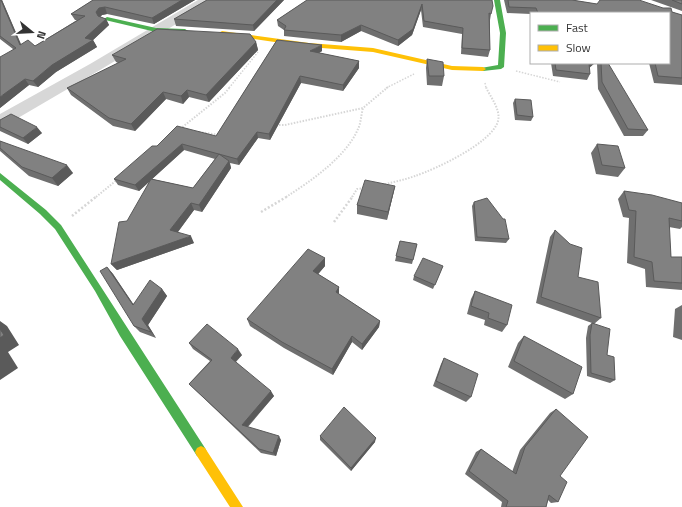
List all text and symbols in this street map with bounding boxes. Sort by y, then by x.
north arrow [12,12,52,52]
legend [530,12,670,64]
text: Fast [566,18,589,37]
text: N [33,29,50,41]
text: Slow [566,38,591,57]

